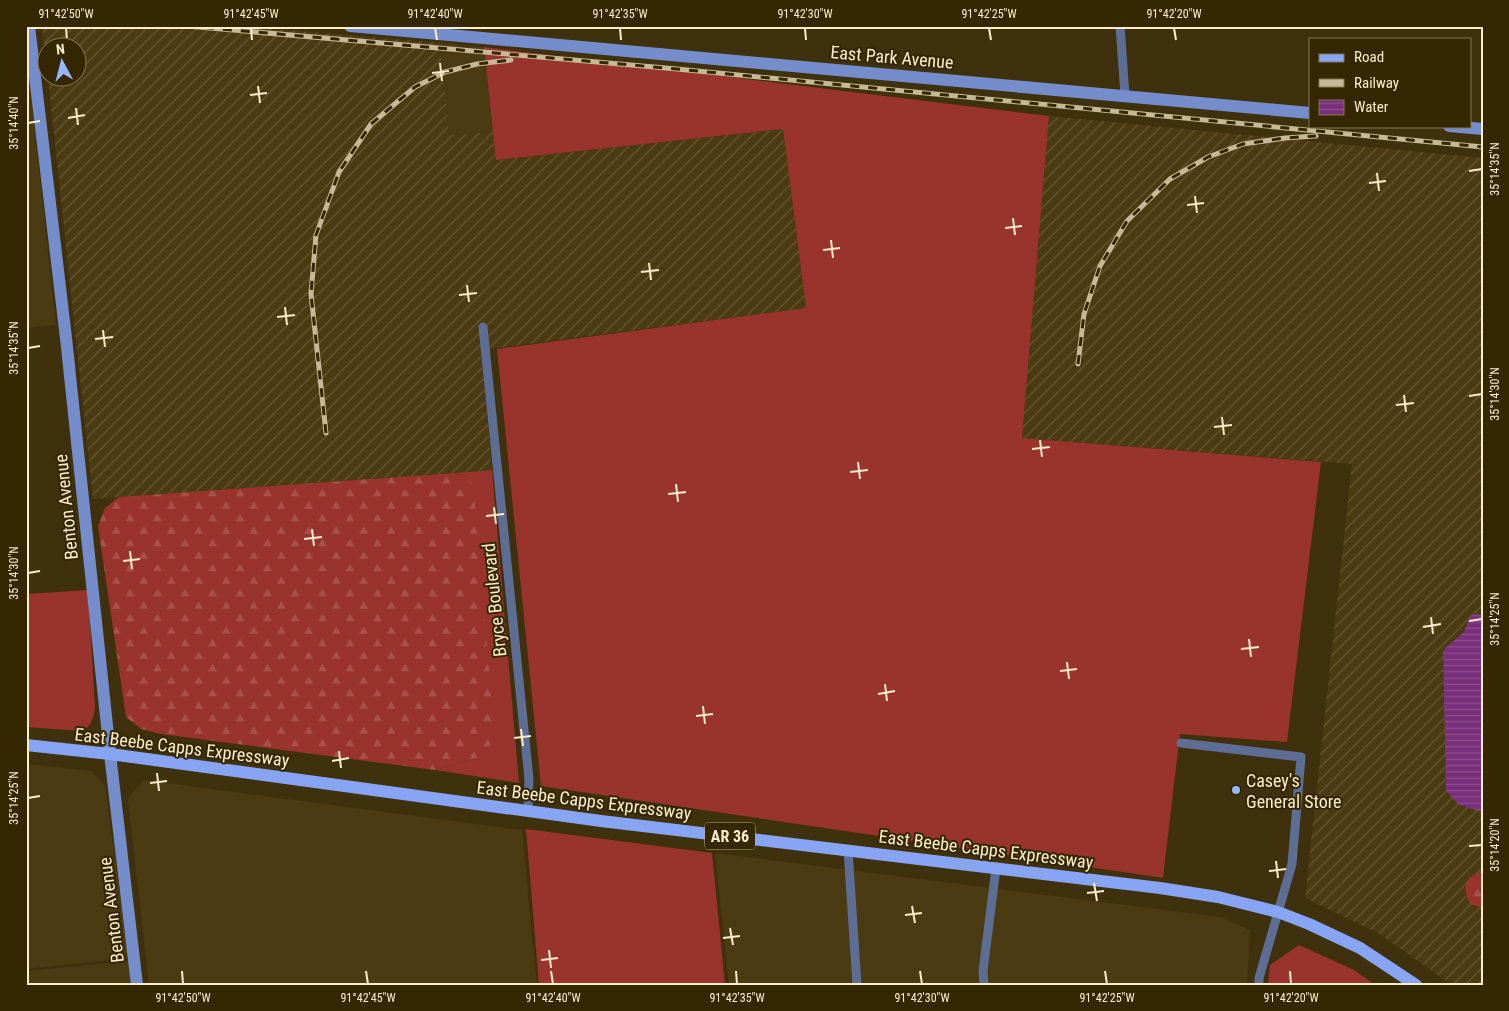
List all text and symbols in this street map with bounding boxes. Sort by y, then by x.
text: 91°42'50"W [38,7,94,21]
text: 91°42'45"W [223,7,279,21]
text: 91°42'40"W [407,7,463,21]
text: 91°42'35"W [592,7,648,21]
text: 91°42'30"W [777,7,833,21]
text: 91°42'25"W [961,7,1017,21]
text: 91°42'20"W [1146,7,1202,21]
north arrow [38,38,88,88]
legend [1309,38,1472,128]
text: N [55,41,66,58]
street label: East Park Avenue [830,41,954,73]
text: Road [1354,48,1384,66]
text: Railway [1354,74,1399,92]
text: 35°14'40"N [7,96,21,150]
text: Water [1354,98,1389,116]
text: 35°14'35"N [1488,142,1502,196]
text: 35°14'35"N [7,321,21,375]
text: 35°14'30"N [1488,367,1502,421]
street label: Benton Avenue [50,453,82,561]
street label: Bryce Boulevard [478,542,510,658]
text: 35°14'30"N [7,546,21,600]
text: 35°14'25"N [1488,592,1502,646]
street label: East Beebe Capps Expressway [74,723,291,771]
place label: Casey's General Store [1246,770,1342,812]
text: 35°14'25"N [7,771,21,825]
street label: East Beebe Capps Expressway [476,776,693,824]
marker: Casey's General Store [1230,784,1242,796]
text: 35°14'20"N [1488,818,1502,872]
road number: AR 36 [705,822,755,849]
street label: East Beebe Capps Expressway [878,825,1095,873]
street label: Benton Avenue [94,856,128,964]
text: 91°42'50"W [155,991,211,1005]
text: 91°42'45"W [340,991,396,1005]
text: 91°42'40"W [525,991,581,1005]
text: 91°42'35"W [709,991,765,1005]
text: 91°42'30"W [894,991,950,1005]
text: 91°42'25"W [1079,991,1135,1005]
text: 91°42'20"W [1263,991,1319,1005]

